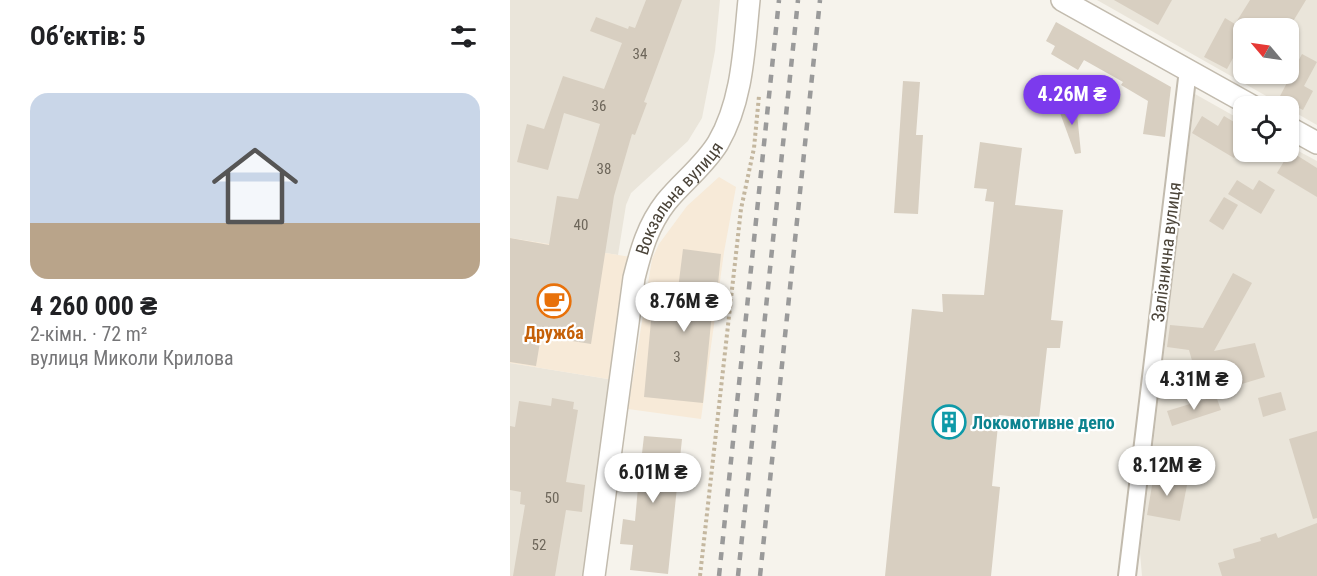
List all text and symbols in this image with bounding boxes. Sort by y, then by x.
north arrow [1233,18,1299,84]
map controls [1233,18,1299,162]
icon: filters [447,20,480,53]
text: Об’єктів: 5 [30,21,146,51]
house number: 34 [633,45,647,63]
pin: 4.26M ₴ [1017,75,1127,126]
text: 4.26M ₴ [1037,82,1107,106]
button: locate [1233,96,1299,162]
house number: 36 [592,97,606,115]
icon: home [201,132,309,240]
street label: Вокзальна вулиця [630,137,727,257]
house number: 38 [597,160,611,178]
street label: Залізнична вулиця [1147,181,1185,323]
house number: 40 [574,216,588,234]
pin: 8.76M ₴ [629,282,739,333]
cafe icon: Дружба [536,283,572,319]
text: 8.76M ₴ [649,289,719,313]
text: 4 260 000 ₴ [30,291,157,321]
text: 2-кімн. · 72 m² [30,322,147,346]
place label: Дружба [524,322,584,343]
text: вулиця Миколи Крилова [30,346,234,370]
house number: 3 [673,348,681,366]
pin: 4.31M ₴ [1139,360,1249,411]
text: 4.31M ₴ [1159,367,1229,391]
building icon: Локомотивне депо [931,404,967,440]
place label: Локомотивне депо [972,412,1115,433]
pin: 8.12M ₴ [1112,446,1222,497]
pin: 6.01M ₴ [598,453,708,504]
text: 8.12M ₴ [1132,453,1202,477]
text: 6.01M ₴ [618,460,688,484]
house number: 50 [545,489,559,507]
house number: 52 [532,536,546,554]

